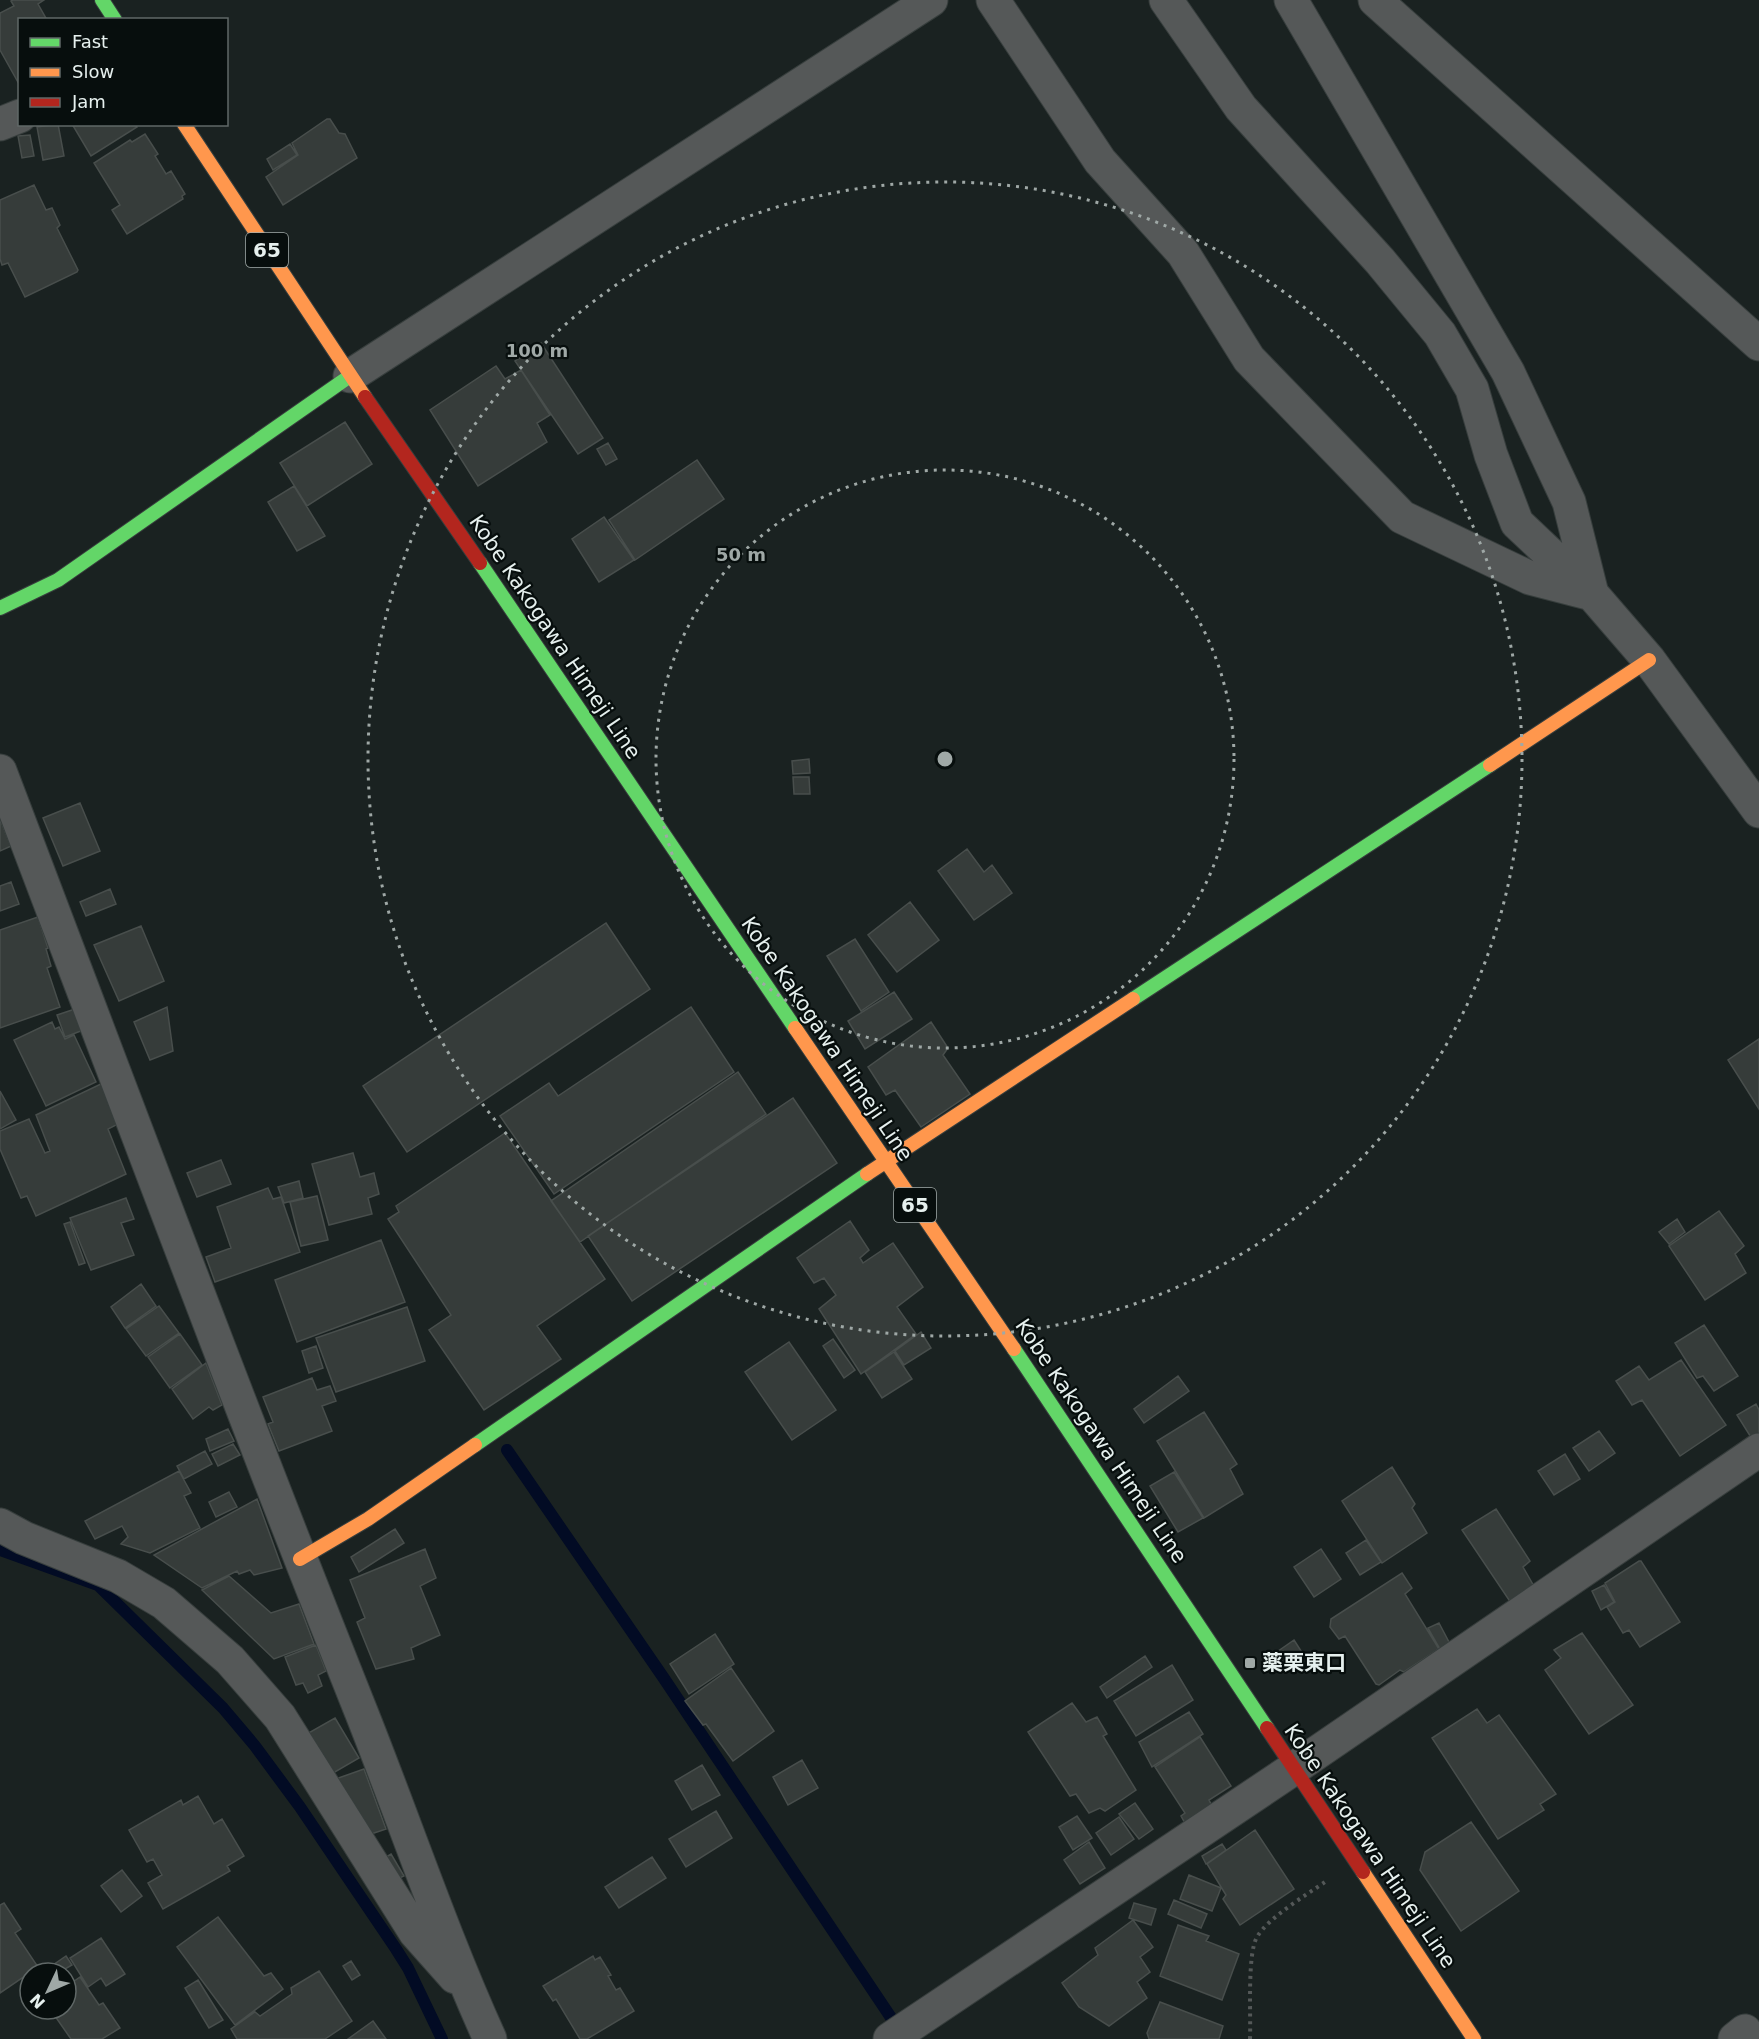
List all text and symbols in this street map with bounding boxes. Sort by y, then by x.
legend [18,18,228,126]
text: Fast [72,31,108,52]
text: Slow [72,61,114,82]
text: Jam [71,91,106,112]
road number: 65 [246,233,288,267]
text: 100 m [506,340,568,361]
street label: Kobe Kakogawa Himeji Line [464,510,646,764]
text: 50 m [716,544,766,565]
centre of rings [935,749,955,769]
street label: Kobe Kakogawa Himeji Line [736,912,918,1166]
road number: 65 [894,1188,936,1222]
street label: Kobe Kakogawa Himeji Line [1010,1314,1192,1568]
place label: 薬栗東口 [1262,1651,1346,1675]
marker: 薬栗東口 [1243,1656,1257,1670]
street label: Kobe Kakogawa Himeji Line [1279,1719,1461,1973]
north arrow [18,1961,78,2021]
text: N [26,1990,49,2012]

